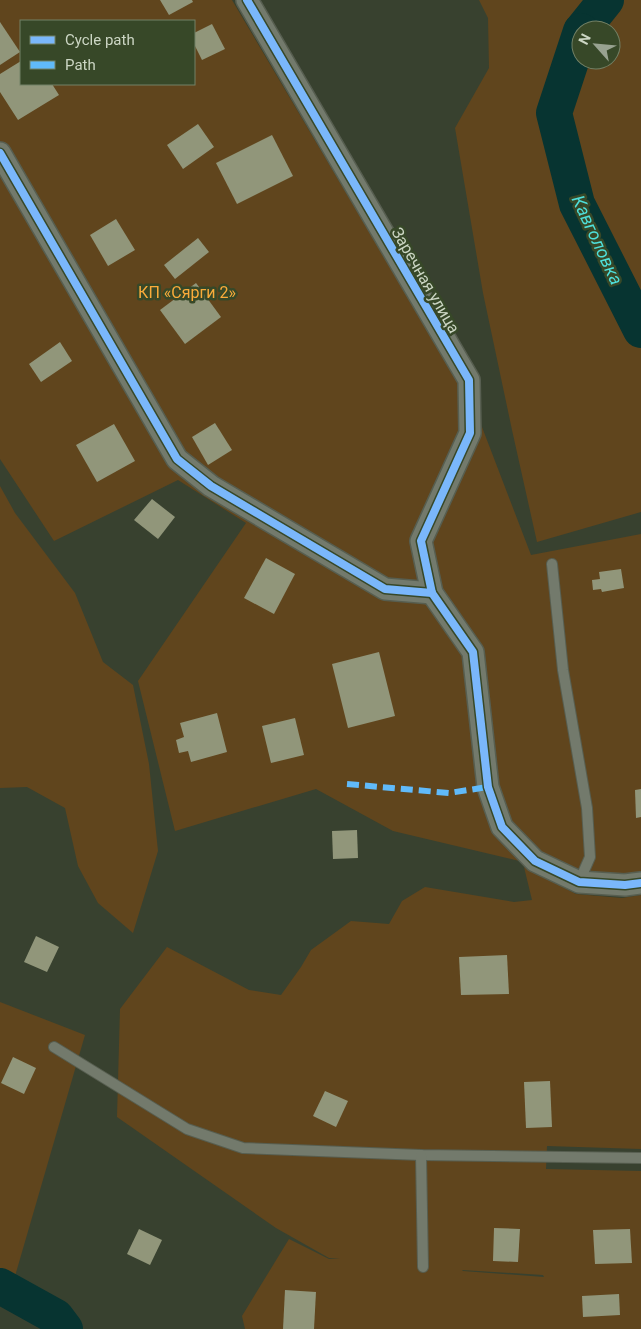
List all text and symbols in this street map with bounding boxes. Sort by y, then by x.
legend [20,20,195,85]
north arrow [571,20,621,70]
text: Cycle path [65,31,135,49]
text: N [575,31,594,47]
text: Path [65,56,96,74]
water label: Кавголовка [568,192,627,288]
street label: Заречная улица [388,224,464,337]
park label: КП «Сярги 2» [138,283,236,302]

